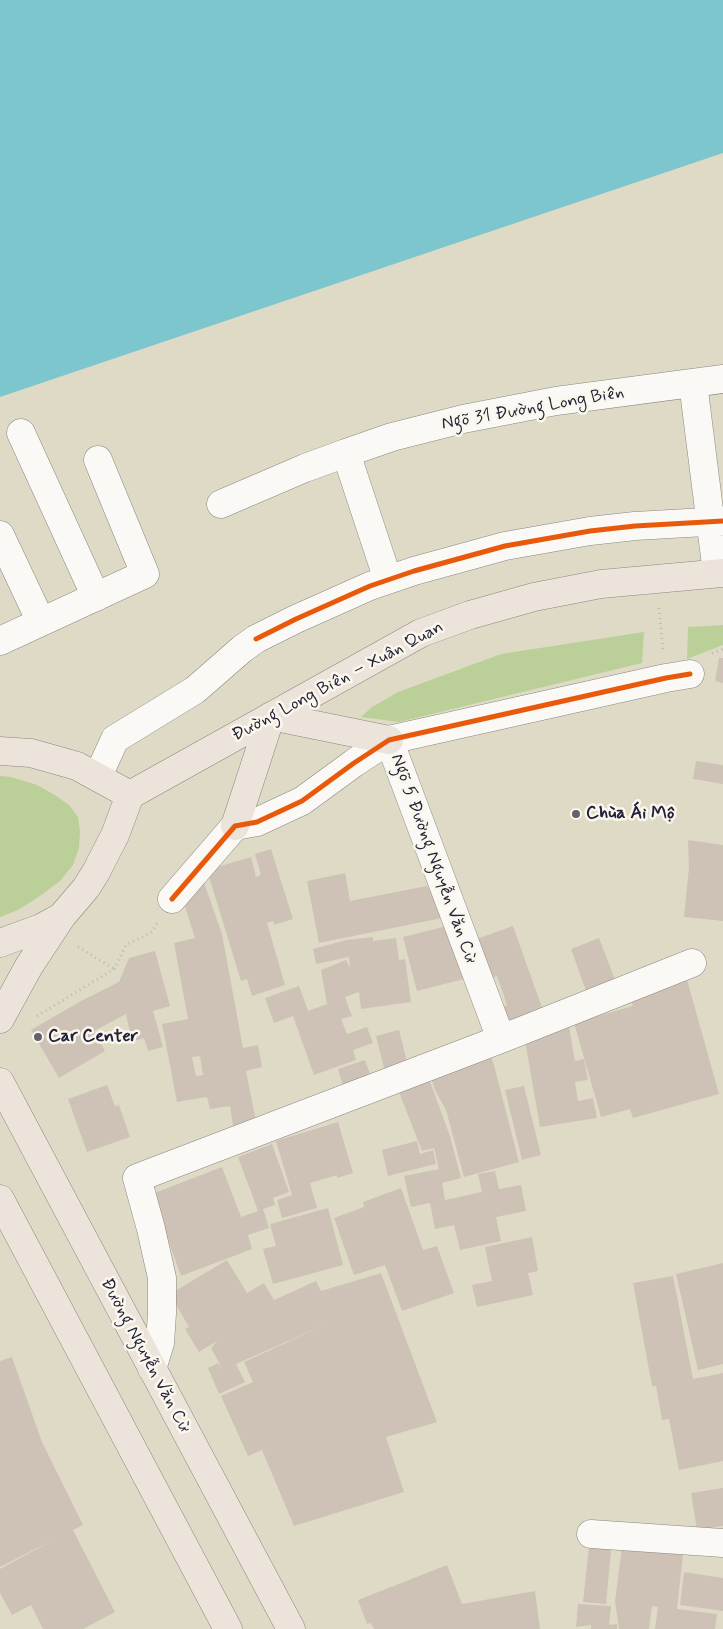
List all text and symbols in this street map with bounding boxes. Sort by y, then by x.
street label: Ngõ 31 Đường Long Biên [440,382,626,436]
street label: Đường Long Biên – Xuân Quan [229,617,447,747]
street label: Ngõ 5 Đường Nguyễn Văn Cừ [385,751,481,967]
place label: Chùa Ái Mộ [586,803,675,825]
marker: Chùa Ái Mộ [570,808,582,820]
place label: Car Center [48,1026,138,1048]
marker: Car Center [32,1031,44,1043]
street label: Đường Nguyễn Văn Cừ [95,1275,195,1437]

